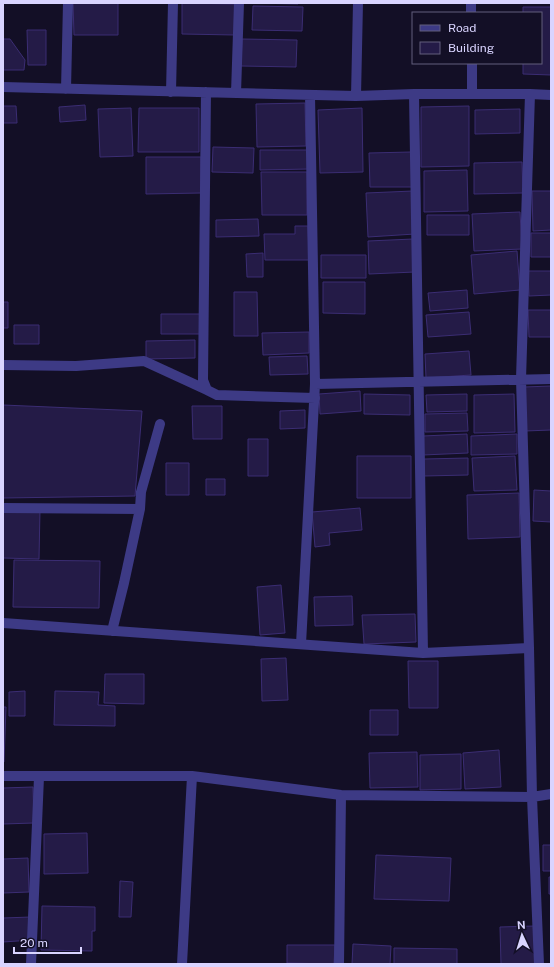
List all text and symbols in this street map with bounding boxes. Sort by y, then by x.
legend [412,12,542,64]
text: Road [448,21,476,35]
text: Building [448,41,494,55]
north arrow [502,915,542,955]
text: N [517,919,526,931]
scale bar [14,929,81,955]
text: 20 m [20,936,48,950]

